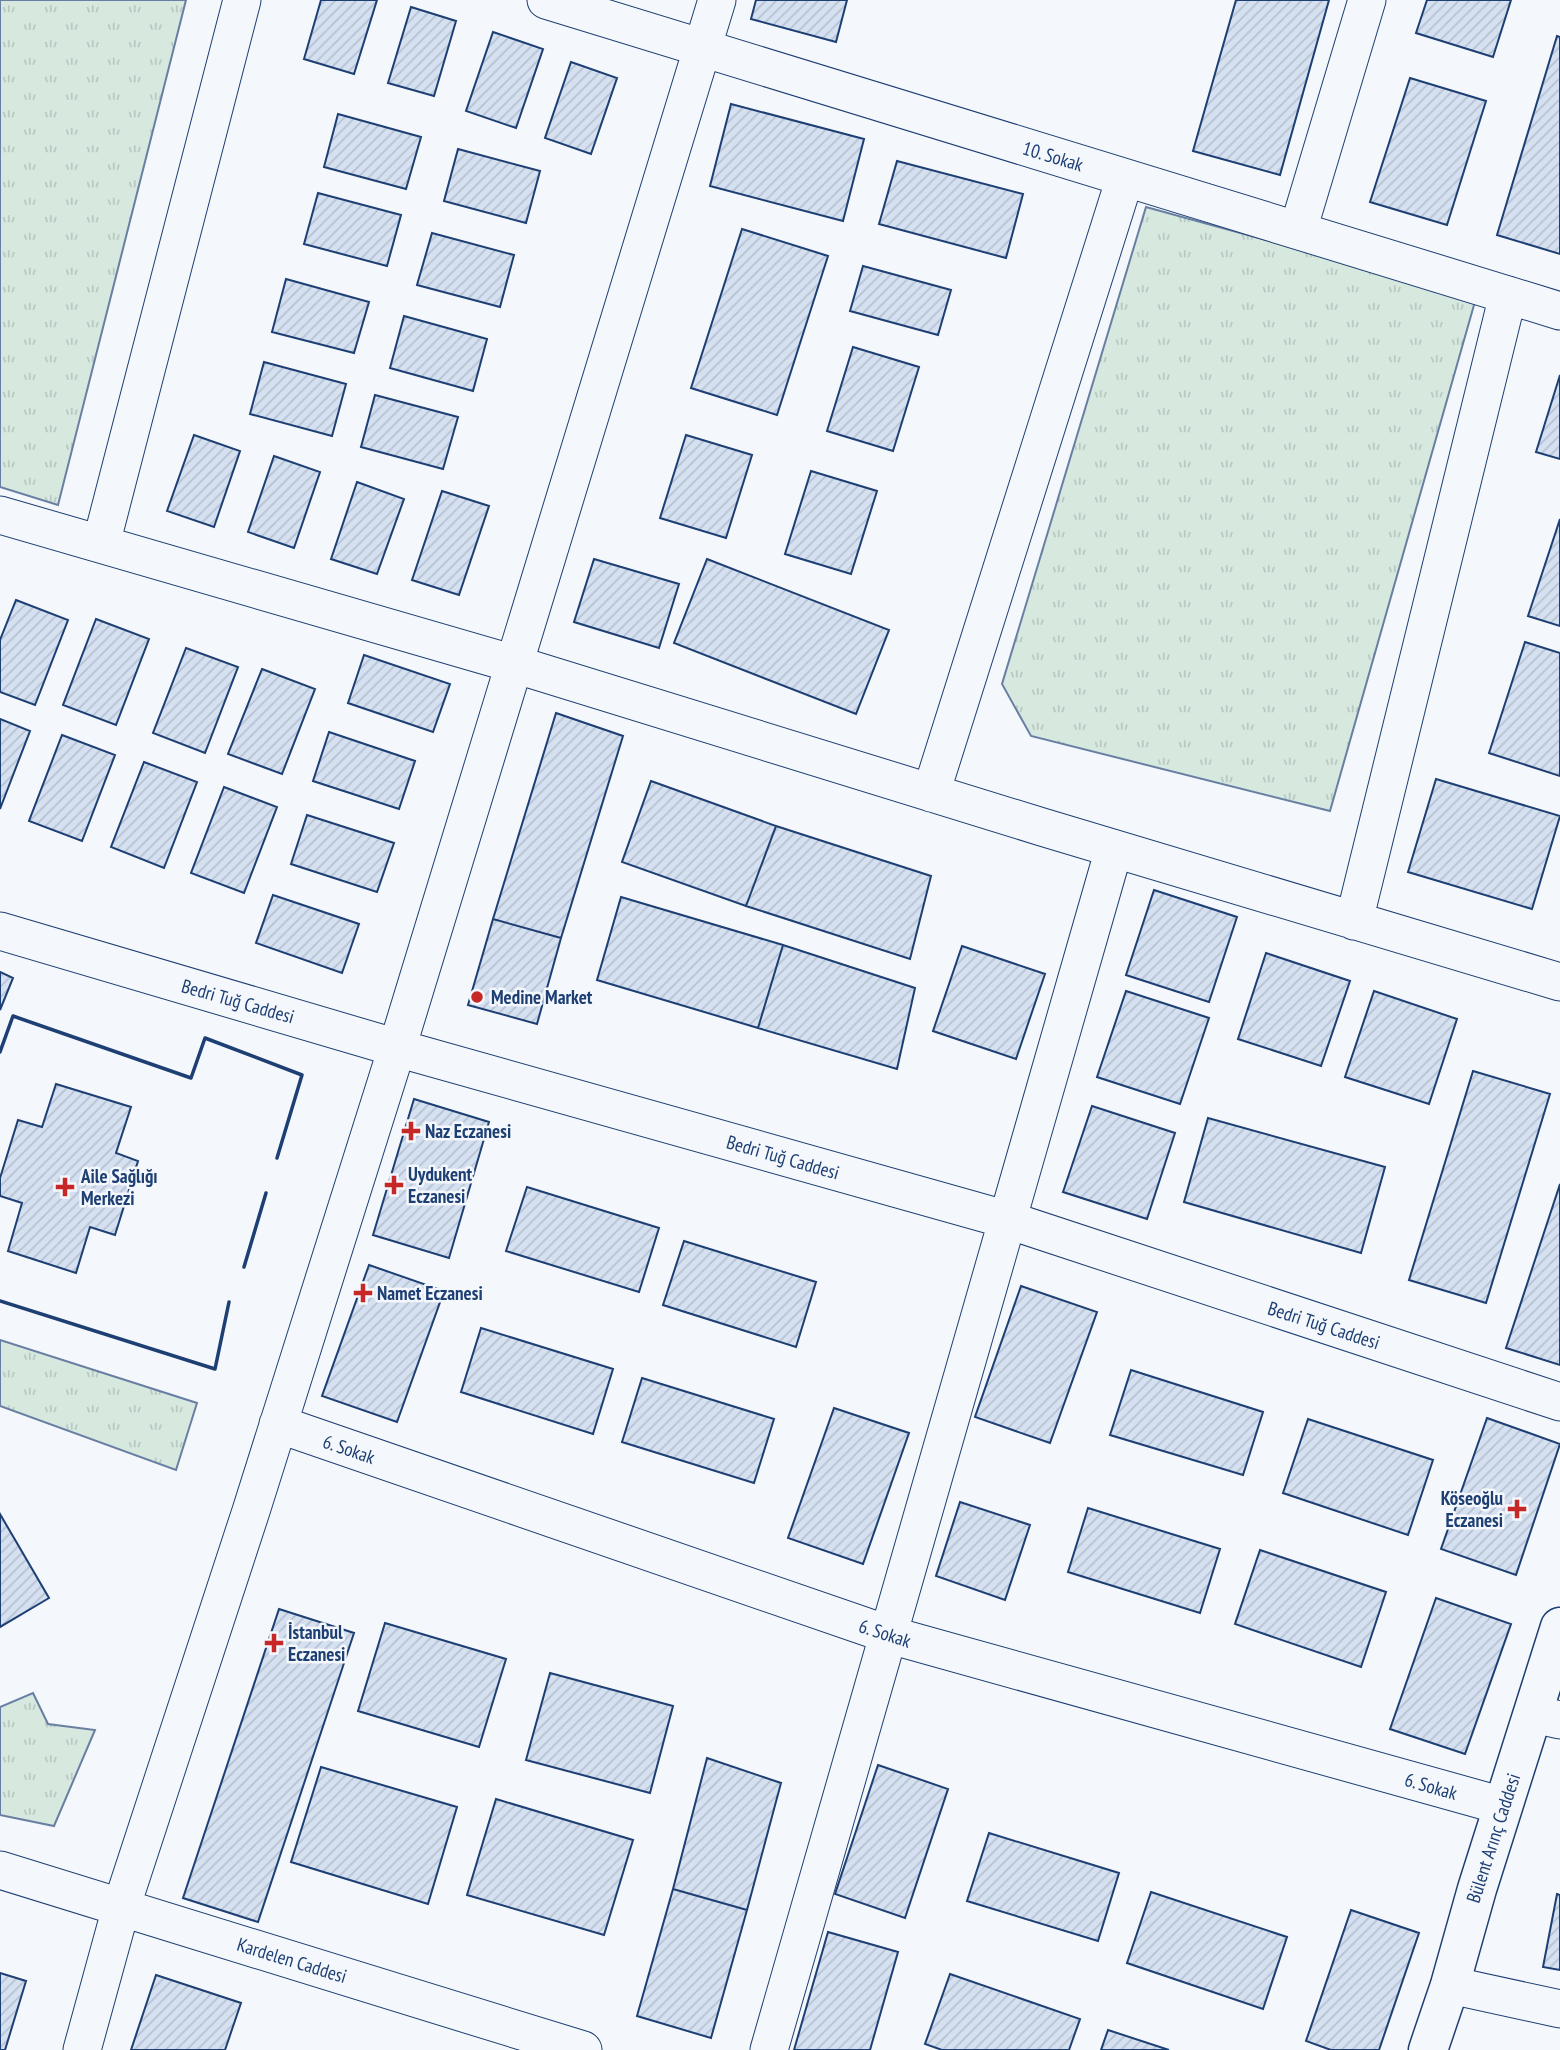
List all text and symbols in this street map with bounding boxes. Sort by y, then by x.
street label: 10. Sokak [1020,135,1087,177]
street label: Bedri Tuğ Caddesi [179,973,297,1029]
place label: Medine Market [491,985,593,1009]
marker: Medine Market [469,989,485,1005]
place label: Naz Eczanesi [425,1119,511,1143]
marker: Naz Eczanesi [403,1123,419,1139]
street label: Bedri Tuğ Caddesi [724,1129,842,1185]
place label: Uydukent Eczanesi [408,1162,473,1208]
place label: Aile Sağlığı Merkezi [80,1164,158,1210]
marker: Aile Sağlığı Merkezi [55,1177,75,1197]
marker: Uydukent Eczanesi [386,1177,402,1193]
place label: Namet Eczanesi [377,1281,483,1305]
marker: Namet Eczanesi [355,1285,371,1301]
street label: Bedri Tuğ Caddesi [1265,1296,1383,1354]
street label: 6. Sokak [320,1429,379,1469]
place label: Köseoğlu Eczanesi [1441,1486,1503,1532]
marker: Köseoğlu Eczanesi [1509,1501,1525,1517]
street label: 6. Sokak [856,1613,915,1653]
place label: İstanbul Eczanesi [288,1620,345,1666]
marker: İstanbul Eczanesi [266,1635,282,1651]
street label: 6. Sokak [1402,1767,1461,1805]
street label: Bülent Arınç Caddesi [1461,1770,1525,1906]
street label: Kardelen Caddesi [234,1932,350,1988]

